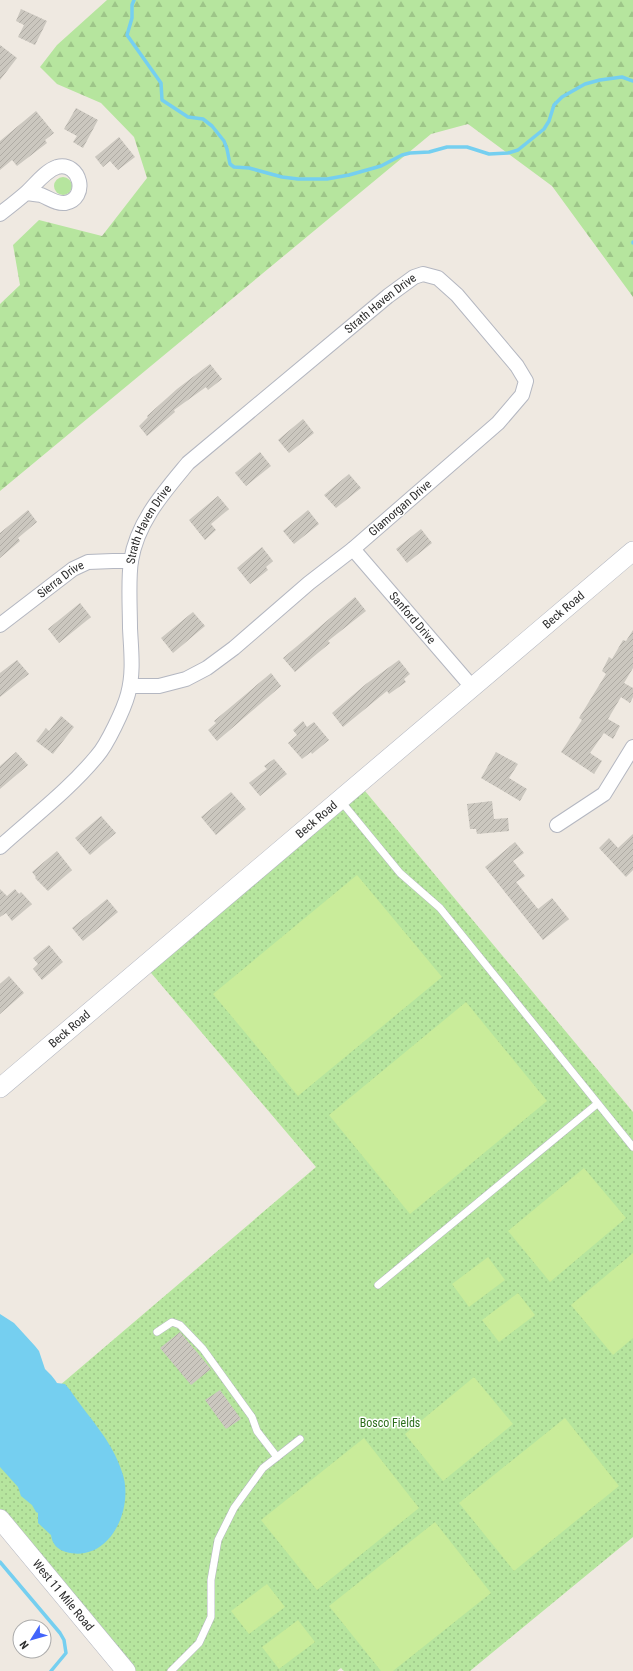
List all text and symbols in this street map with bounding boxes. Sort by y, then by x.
street label: Strath Haven Drive [342,271,419,336]
street label: Glamorgan Drive [366,477,434,539]
street label: Strath Haven Drive [124,482,174,565]
street label: Sierra Drive [35,558,86,601]
street label: Beck Road [540,588,587,631]
street label: Sanford Drive [386,589,439,647]
street label: Beck Road [293,798,340,841]
street label: Beck Road [46,1008,93,1051]
park label: Bosco Fields [360,1416,420,1430]
street label: West 11 Mile Road [30,1557,97,1634]
north arrow [12,1619,52,1659]
text: N [17,1638,32,1651]

